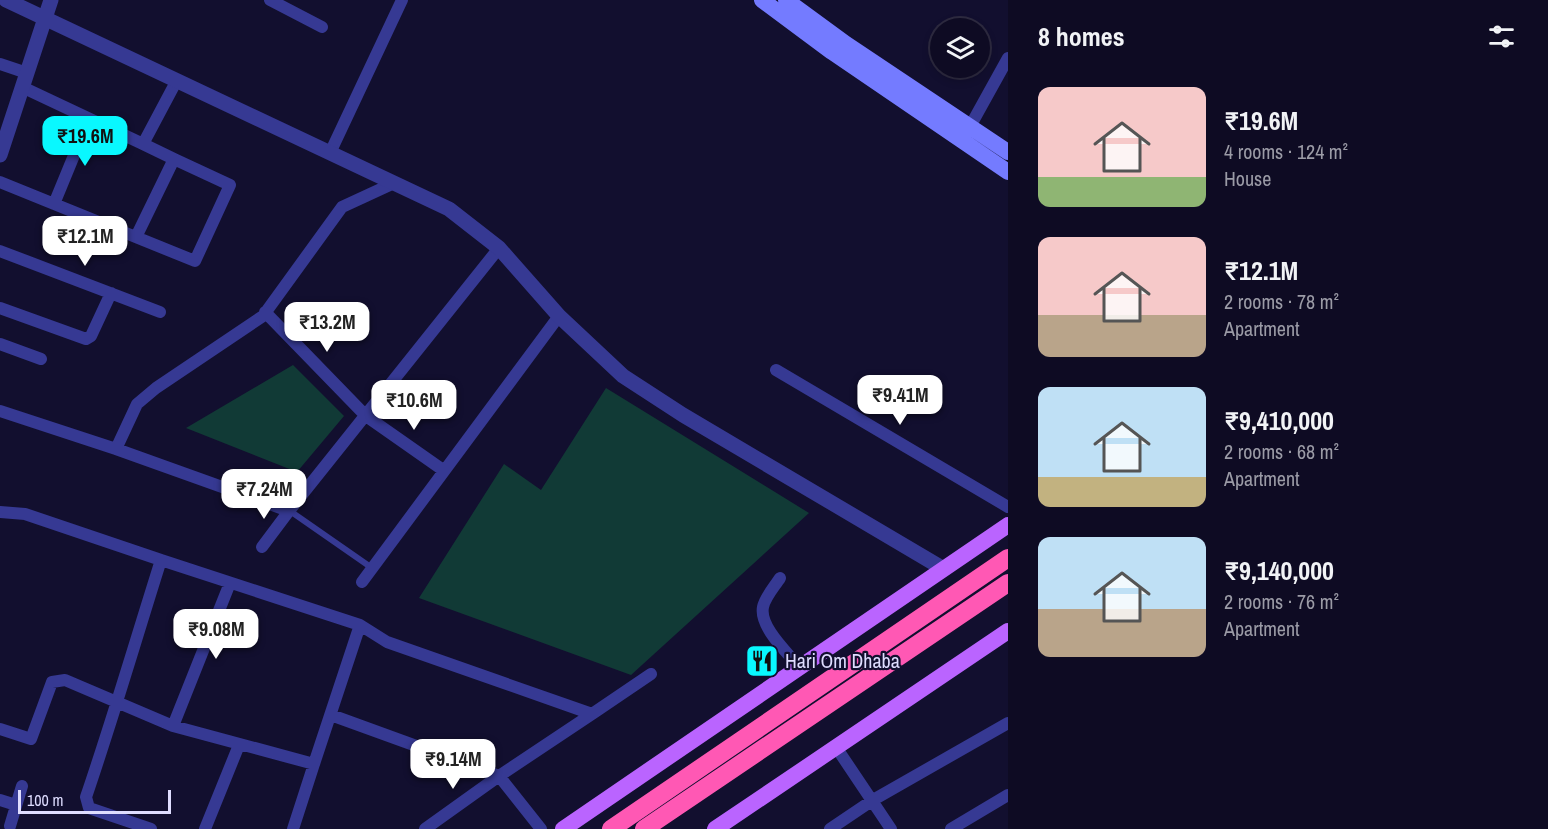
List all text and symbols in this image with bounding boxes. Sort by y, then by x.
map controls [930,18,990,78]
button: layers [930,18,990,78]
text: 8 homes [1038,19,1125,54]
icon: filters [1485,20,1518,53]
text: ₹19.6M [1224,103,1298,138]
icon: home [1086,111,1158,183]
pin: ₹19.6M [36,116,134,167]
text: ₹19.6M [56,122,114,149]
text: 4 rooms · 124 m² [1224,138,1348,165]
text: House [1224,165,1271,192]
pin: ₹12.1M [36,216,134,267]
text: ₹12.1M [56,222,114,249]
text: ₹12.1M [1224,253,1298,288]
icon: home [1086,261,1158,333]
text: 2 rooms · 78 m² [1224,288,1339,315]
pin: ₹13.2M [278,302,376,353]
text: ₹13.2M [298,308,356,335]
text: Apartment [1224,315,1300,342]
pin: ₹9.41M [851,375,949,426]
pin: ₹10.6M [365,380,463,431]
text: ₹9.41M [871,381,929,408]
text: ₹10.6M [385,386,443,413]
text: ₹9,410,000 [1224,403,1334,438]
icon: home [1086,411,1158,483]
text: 2 rooms · 68 m² [1224,438,1339,465]
text: Apartment [1224,465,1300,492]
pin: ₹7.24M [215,469,313,520]
text: ₹7.24M [235,475,293,502]
text: ₹9,140,000 [1224,553,1334,588]
icon: home [1086,561,1158,633]
text: 2 rooms · 76 m² [1224,588,1339,615]
pin: ₹9.08M [167,609,265,660]
text: ₹9.08M [187,615,245,642]
text: Apartment [1224,615,1300,642]
restaurant icon: Hari Om Dhaba [744,643,780,679]
place label: Hari Om Dhaba [785,647,900,674]
pin: ₹9.14M [404,739,502,790]
text: ₹9.14M [424,745,482,772]
scale bar [18,787,171,814]
text: 100 m [27,789,63,811]

